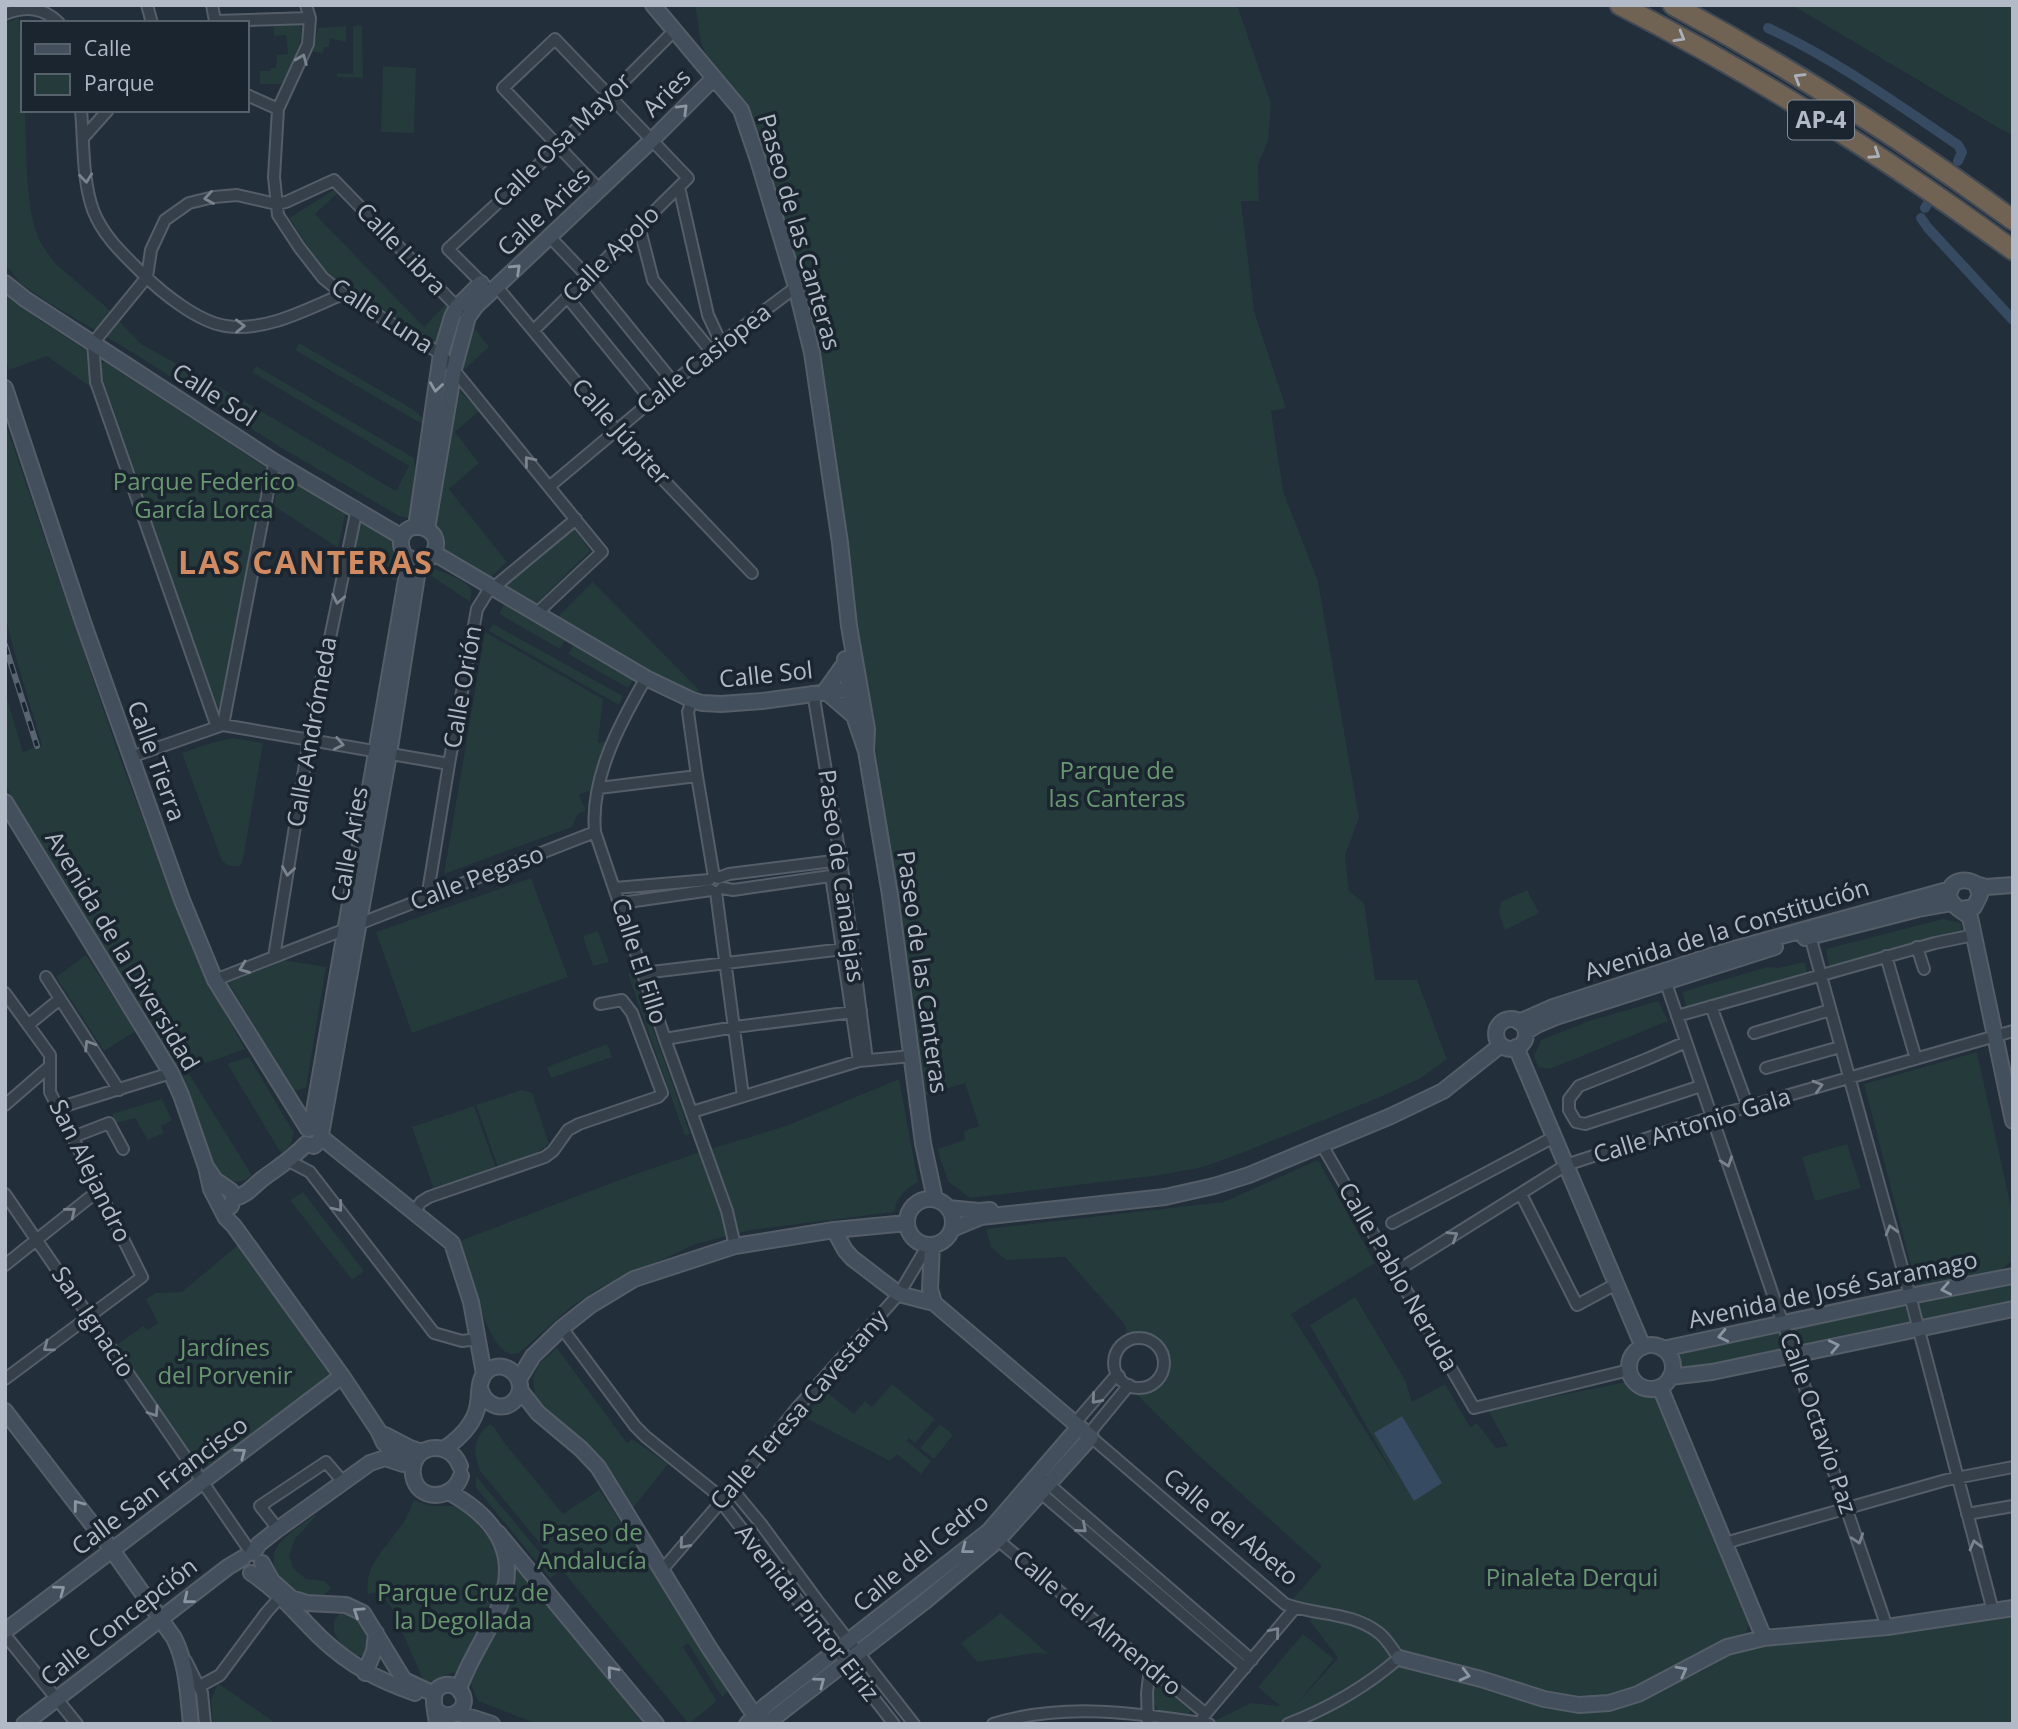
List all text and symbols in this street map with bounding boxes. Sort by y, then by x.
legend [21,21,248,112]
one-way arrow [1673,29,1686,42]
text: Calle [84,34,131,62]
one-way arrow [293,54,307,66]
street label: Aries [634,60,697,123]
street label: Calle Osa Mayor [484,64,638,214]
text: Parque [84,69,154,97]
one-way arrow [1794,74,1807,87]
road number: AP-4 [1788,100,1854,140]
one-way arrow [675,105,687,117]
street label: Paseo de las Canteras [751,109,850,354]
one-way arrow [1867,146,1880,159]
street label: Calle Aries [489,159,597,263]
one-way arrow [79,172,94,184]
one-way arrow [204,190,215,205]
street label: Calle Libra [350,195,454,301]
street label: Calle Apolo [554,197,666,309]
one-way arrow [508,265,521,277]
street label: Calle Luna [325,269,440,360]
street label: Calle Casiopea [629,295,777,421]
one-way arrow [235,318,246,334]
street label: Calle Sol [166,354,263,433]
street label: Calle Júpiter [565,370,679,492]
one-way arrow [429,381,444,392]
one-way arrow [525,456,537,469]
park label: Parque Federico García Lorca [113,464,295,525]
district label: LAS CANTERAS [178,540,434,583]
one-way arrow [331,593,346,605]
street label: Calle Orión [435,623,489,751]
street label: Calle Andrómeda [278,634,344,830]
street label: Calle Sol [717,652,814,695]
street label: Calle Tierra [120,696,194,825]
one-way arrow [333,736,345,751]
park label: Parque de las Canteras [1049,753,1185,814]
street label: Paseo de Canalejas [811,767,874,984]
street label: Calle Aries [322,784,375,904]
street label: Avenida de la Diversidad [38,824,208,1076]
street label: Calle Pegaso [405,836,548,917]
street label: Paseo de las Canteras [890,848,957,1095]
one-way arrow [281,865,296,877]
street label: Avenida de la Constitución [1580,870,1873,988]
street label: Calle El Fillo [605,893,676,1028]
one-way arrow [239,960,251,974]
one-way arrow [85,1039,98,1052]
street label: Calle Antonio Gala [1589,1079,1794,1170]
one-way arrow [1812,1080,1824,1095]
street label: San Alejandro [42,1093,140,1247]
one-way arrow [1719,1155,1733,1167]
street label: Calle Pablo Neruda [1332,1176,1467,1377]
one-way arrow [329,1199,342,1212]
one-way arrow [63,1208,76,1220]
one-way arrow [1885,1225,1900,1237]
one-way arrow [1446,1232,1459,1245]
street label: Avenida de José Saramago [1685,1242,1980,1335]
street label: San Ignacio [45,1259,143,1383]
one-way arrow [1940,1280,1952,1295]
street label: Calle Teresa Cavestany [702,1301,895,1516]
one-way arrow [1717,1327,1729,1342]
street label: Calle Octavio Paz [1773,1327,1866,1518]
park label: Jardínes del Porvenir [157,1330,293,1391]
one-way arrow [43,1339,55,1351]
one-way arrow [1828,1340,1840,1355]
one-way arrow [1092,1390,1104,1403]
one-way arrow [146,1404,158,1417]
street label: Calle San Francisco [64,1408,254,1562]
one-way arrow [233,1449,246,1461]
street label: Calle del Abeto [1157,1460,1307,1592]
street label: Calle del Cedro [845,1485,995,1619]
one-way arrow [73,1500,86,1513]
park label: Paseo de Andalucía [537,1515,647,1576]
street label: Avenida Pintor Eiriz [729,1517,888,1708]
one-way arrow [1074,1520,1087,1532]
one-way arrow [1850,1532,1864,1545]
one-way arrow [680,1536,692,1549]
one-way arrow [1969,1539,1983,1551]
one-way arrow [962,1540,974,1553]
street label: Calle del Almendro [1006,1541,1190,1702]
street label: Calle Concepción [33,1549,203,1693]
park label: Pinaleta Derqui [1486,1560,1658,1593]
park label: Parque Cruz de la Degollada [377,1575,549,1636]
one-way arrow [52,1586,64,1598]
one-way arrow [183,1590,196,1603]
one-way arrow [353,1608,366,1620]
one-way arrow [1266,1628,1279,1640]
one-way arrow [1674,1666,1687,1680]
one-way arrow [608,1667,621,1679]
one-way arrow [1459,1667,1471,1681]
one-way arrow [813,1678,825,1691]

